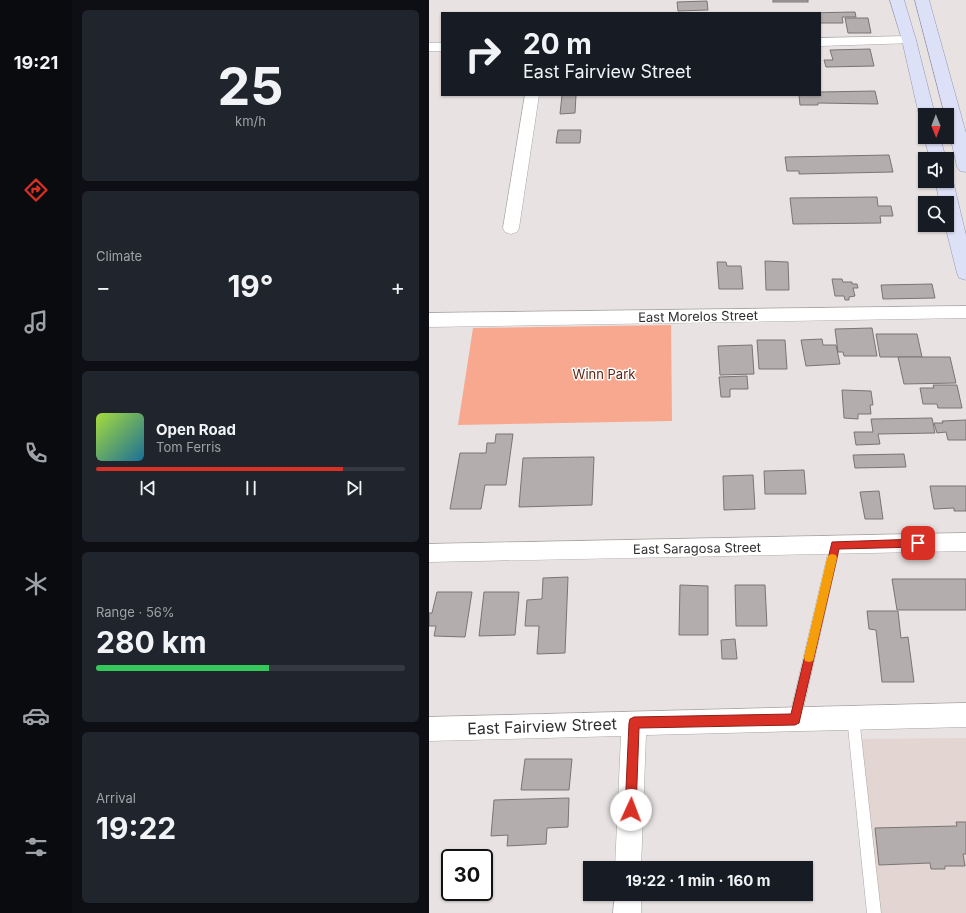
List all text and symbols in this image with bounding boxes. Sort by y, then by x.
text: 20 m [523,27,592,61]
icon: right [457,28,509,80]
text: 19:21 [14,52,58,73]
text: 25 [218,55,284,118]
text: East Fairview Street [523,61,691,82]
north arrow [918,108,954,144]
map controls [918,108,954,232]
text: km/h [235,113,266,129]
button: sound [918,152,954,188]
icon: directions [22,176,50,204]
button: search [918,196,954,232]
text: Climate [96,248,142,264]
text: 19° [227,268,274,304]
text: − [96,274,111,300]
text: + [390,274,405,300]
street label: East Morelos Street [638,307,758,325]
icon: music [22,308,50,336]
park label: Winn Park [573,366,635,382]
text: Open Road [156,420,236,439]
icon: phone [22,439,50,467]
text: Tom Ferris [156,439,221,455]
icon: previous [137,477,159,499]
icon: pause [240,477,262,499]
icon: next [343,477,365,499]
pin [901,526,935,560]
icon: arrive [907,532,929,554]
street label: East Saragosa Street [633,539,761,557]
icon: climate [22,570,50,598]
text: Range · 56% [96,604,175,620]
text: 280 km [96,624,207,660]
icon: car [22,702,50,730]
street label: East Fairview Street [467,713,617,739]
position arrow [610,789,652,831]
text: Arrival [96,790,136,806]
text: 19:22 [96,810,176,846]
icon: filters [22,833,50,861]
speed limit sign: 30 [441,849,493,901]
text: 19:22 · 1 min · 160 m [625,871,771,890]

